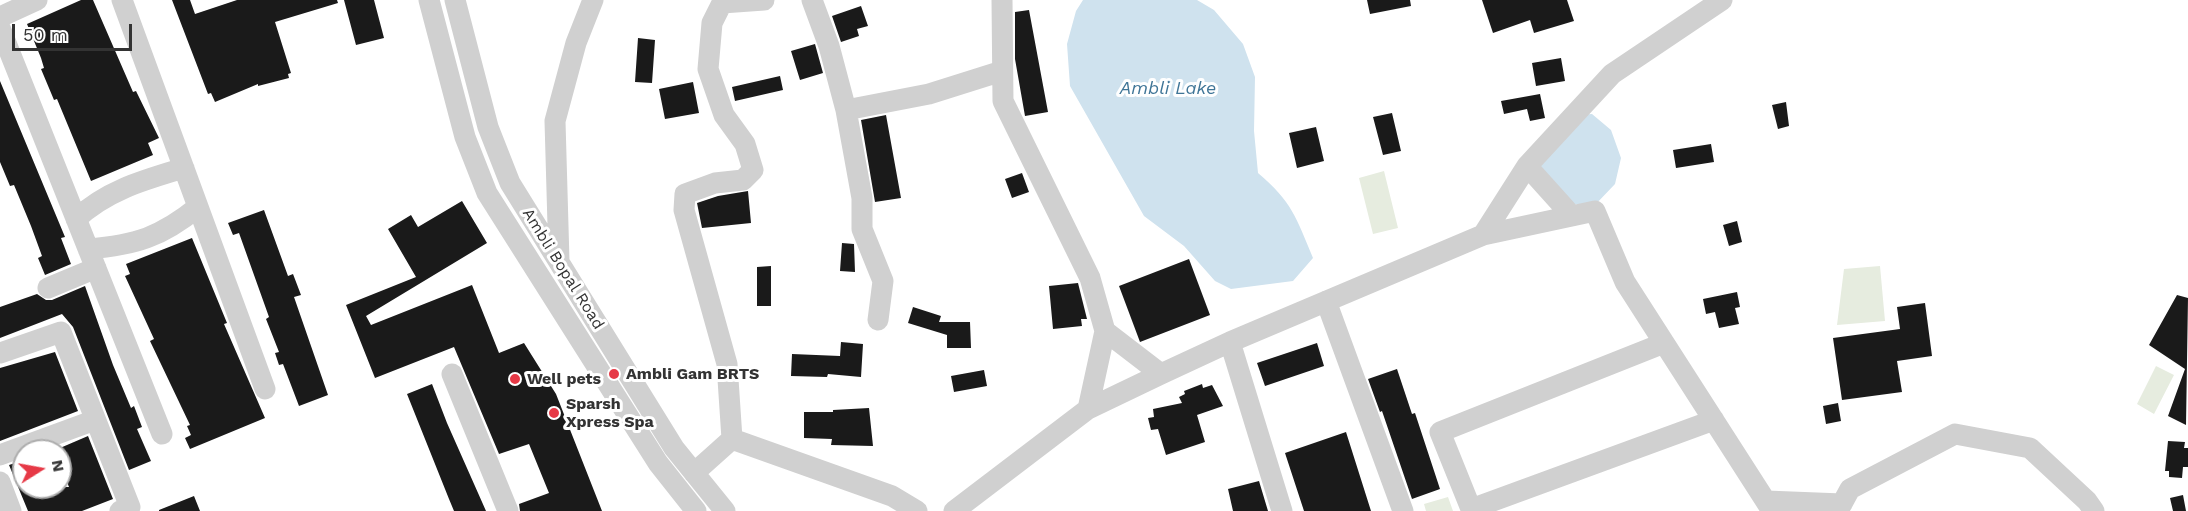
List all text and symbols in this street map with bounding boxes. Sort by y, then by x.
scale bar [15,12,135,50]
text: 50 m [23,24,68,45]
water label: Ambli Lake [1120,78,1216,100]
street label: Ambli Bopal Road [518,205,608,333]
place label: Ambli Gam BRTS [626,364,759,384]
marker: Ambli Gam BRTS [607,367,621,381]
place label: Well pets [527,369,601,389]
marker: Well pets [508,372,522,386]
place label: Sparsh Xpress Spa [566,394,654,432]
marker: Sparsh Xpress Spa [547,406,561,420]
north arrow [12,439,72,499]
text: N [48,458,69,473]

